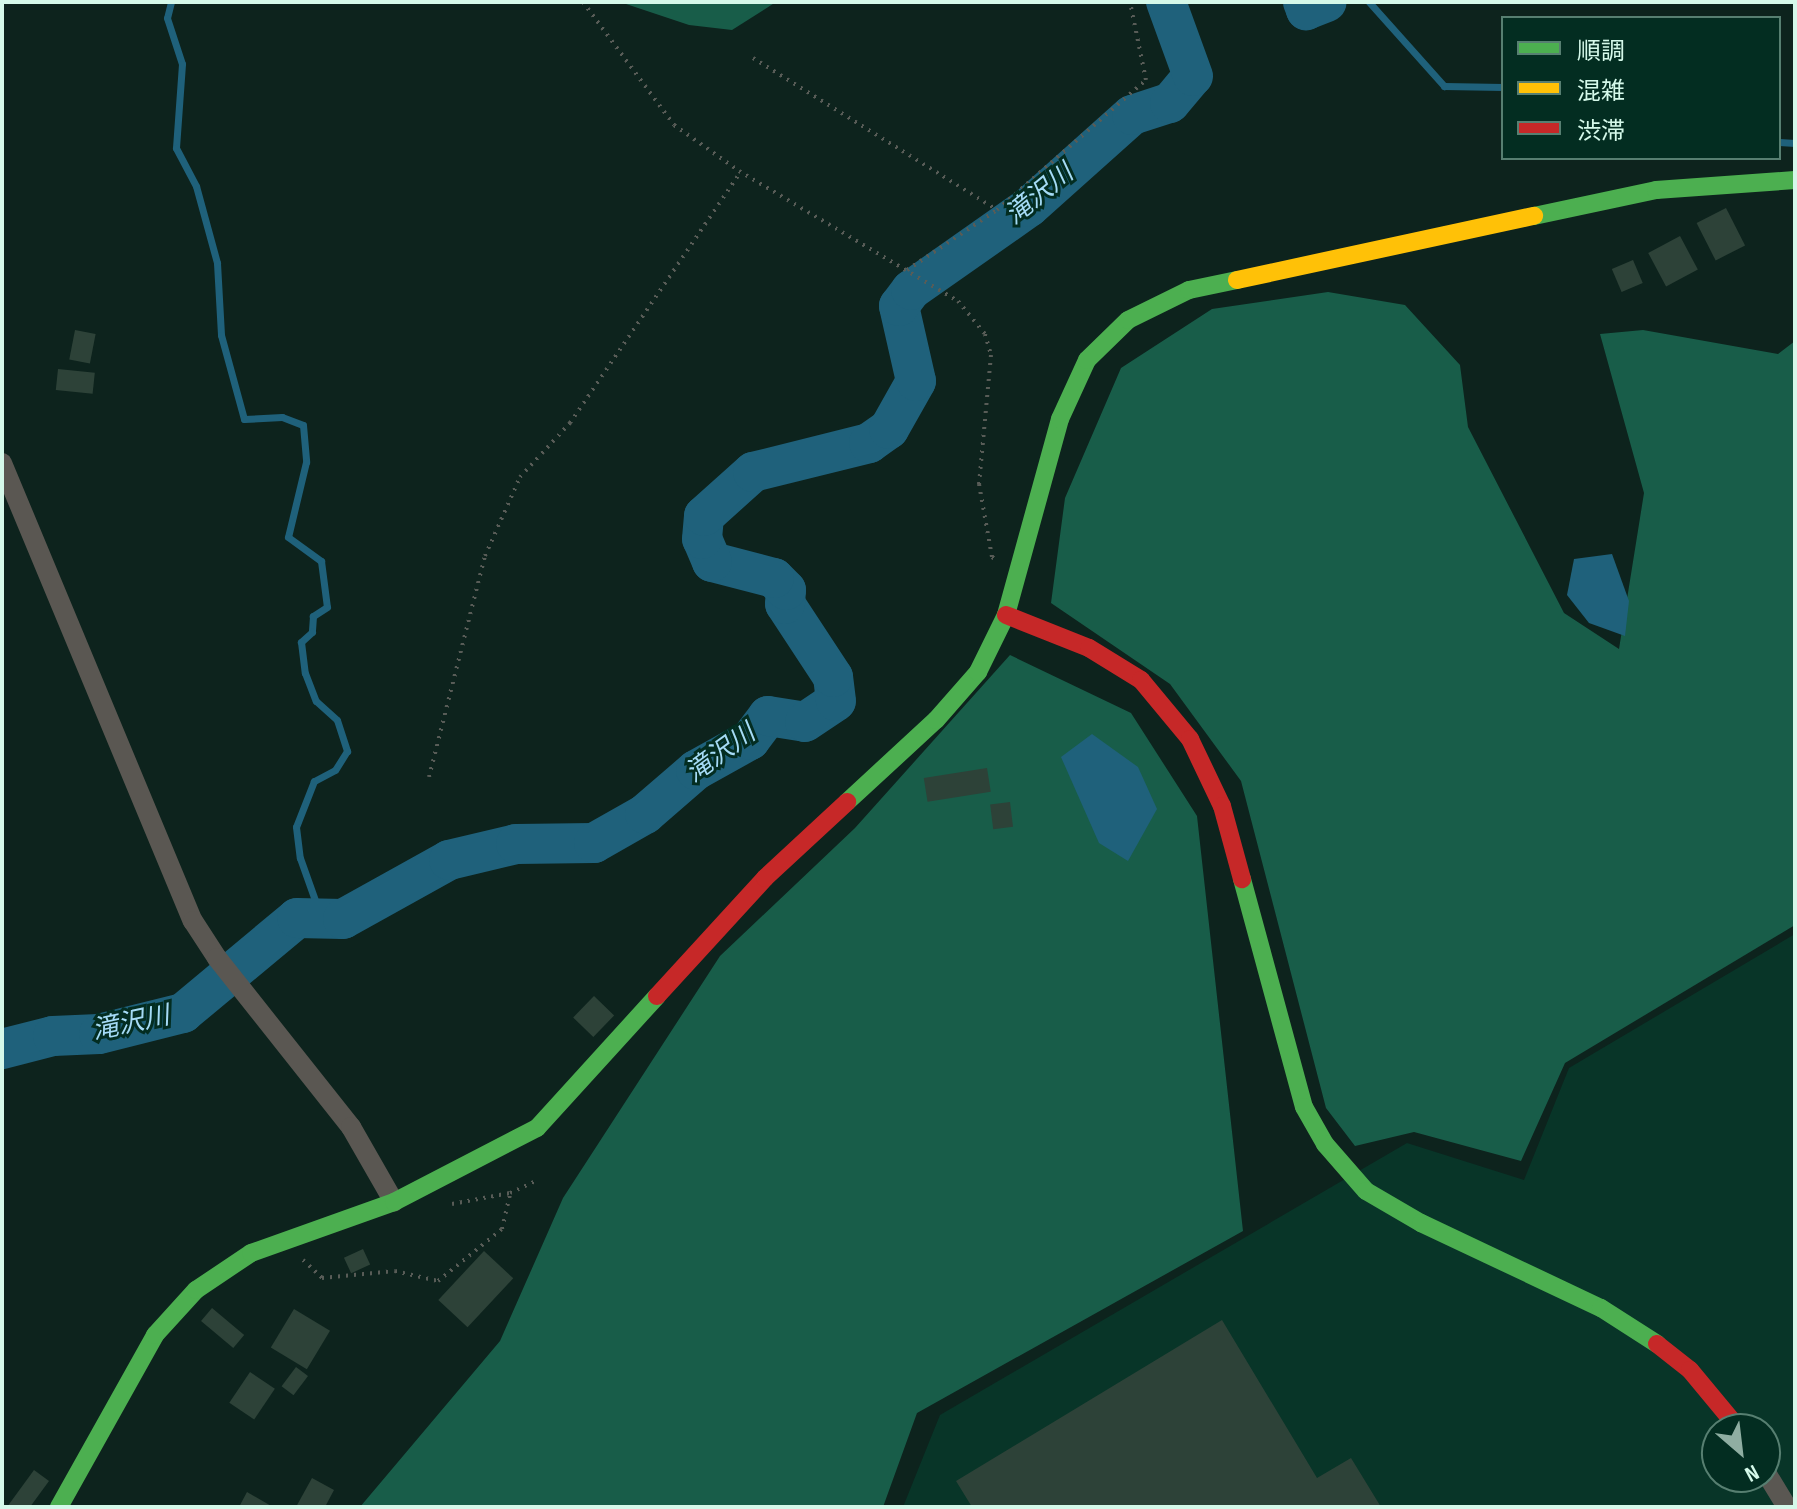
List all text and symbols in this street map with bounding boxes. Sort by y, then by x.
legend [1501,16,1781,160]
text: 順調 [1577,37,1625,66]
text: 混雑 [1577,77,1625,106]
text: 渋滞 [1577,117,1625,146]
water label: 滝沢川 [1000,158,1080,232]
water label: 滝沢川 [680,718,762,790]
water label: 滝沢川 [90,1001,172,1047]
north arrow [1701,1413,1781,1493]
text: N [1740,1458,1763,1488]

